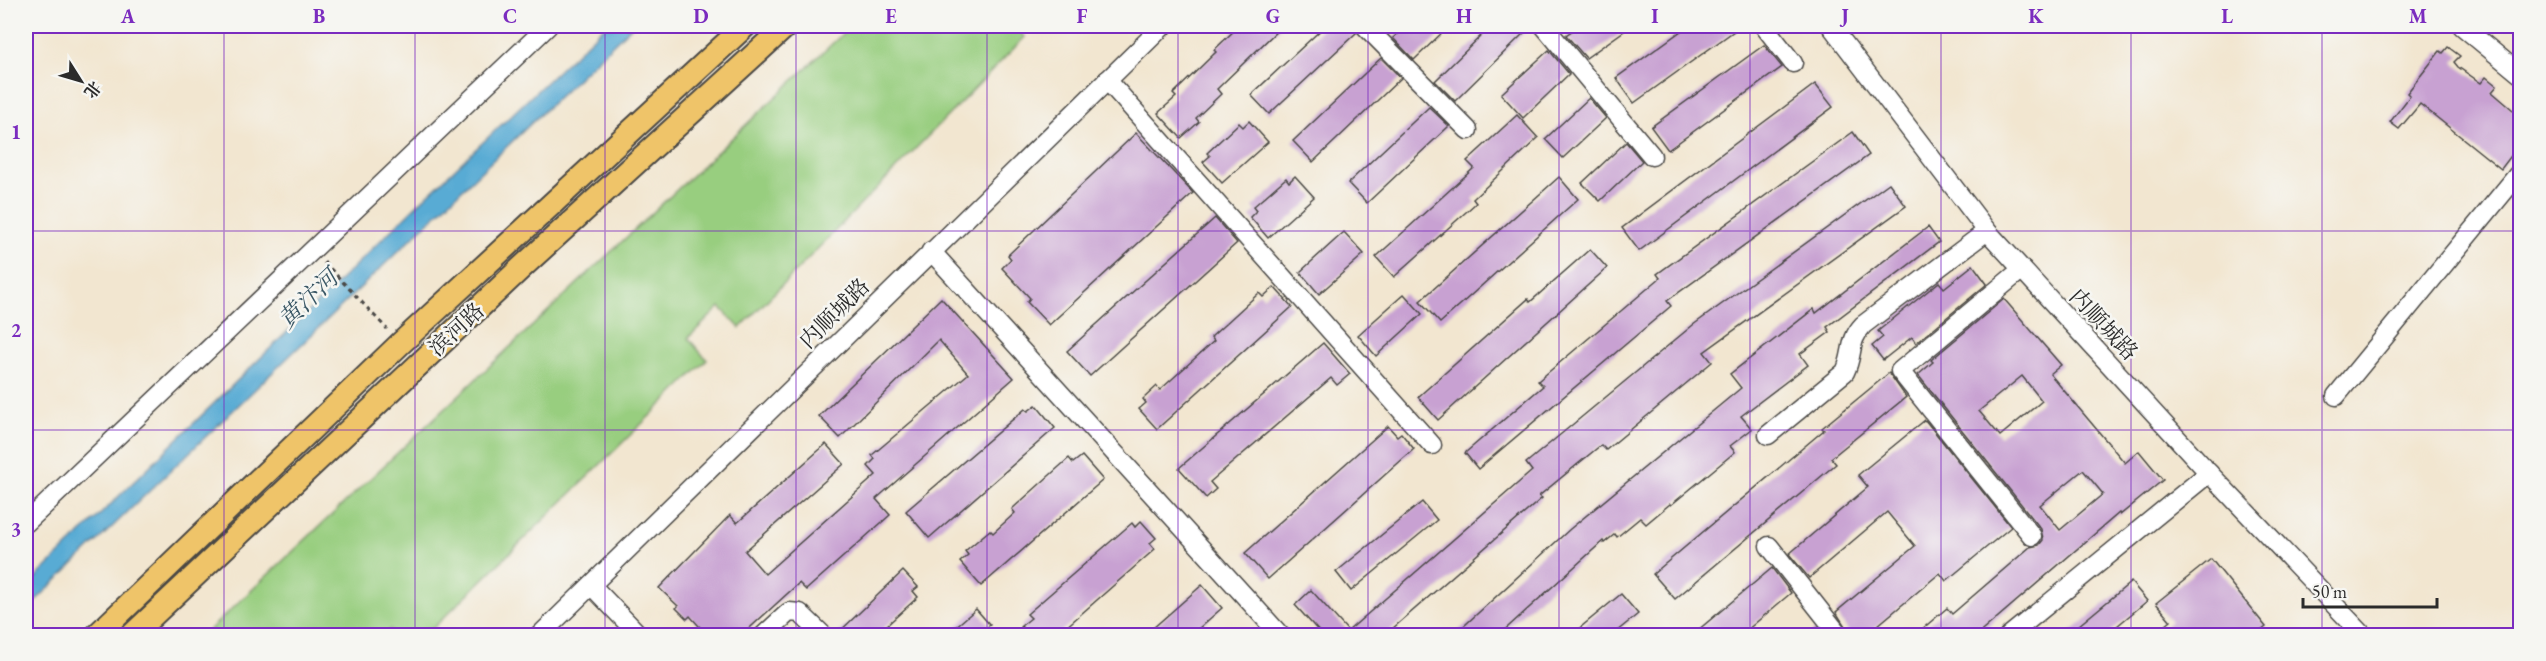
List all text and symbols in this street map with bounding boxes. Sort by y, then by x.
text: A [120,3,136,29]
text: B [313,3,325,29]
text: C [503,3,517,29]
text: D [693,3,709,29]
text: E [885,3,897,29]
text: F [1077,3,1088,29]
text: G [1266,3,1280,29]
text: H [1456,3,1472,29]
text: I [1651,3,1659,29]
text: J [1839,3,1849,29]
text: K [2028,3,2044,29]
text: L [2221,3,2233,29]
text: M [2409,3,2427,29]
north arrow [51,51,111,111]
text: 北 [79,77,106,102]
text: 1 [11,119,21,145]
water label: 黄汴河 [271,260,347,335]
street label: 内顺城路 [793,272,876,355]
street label: 内顺城路 [2063,282,2144,366]
street label: 滨河路 [422,296,490,362]
text: 2 [11,317,22,343]
text: 3 [11,516,21,542]
scale bar [2303,571,2436,609]
text: 50 m [2312,580,2347,603]

